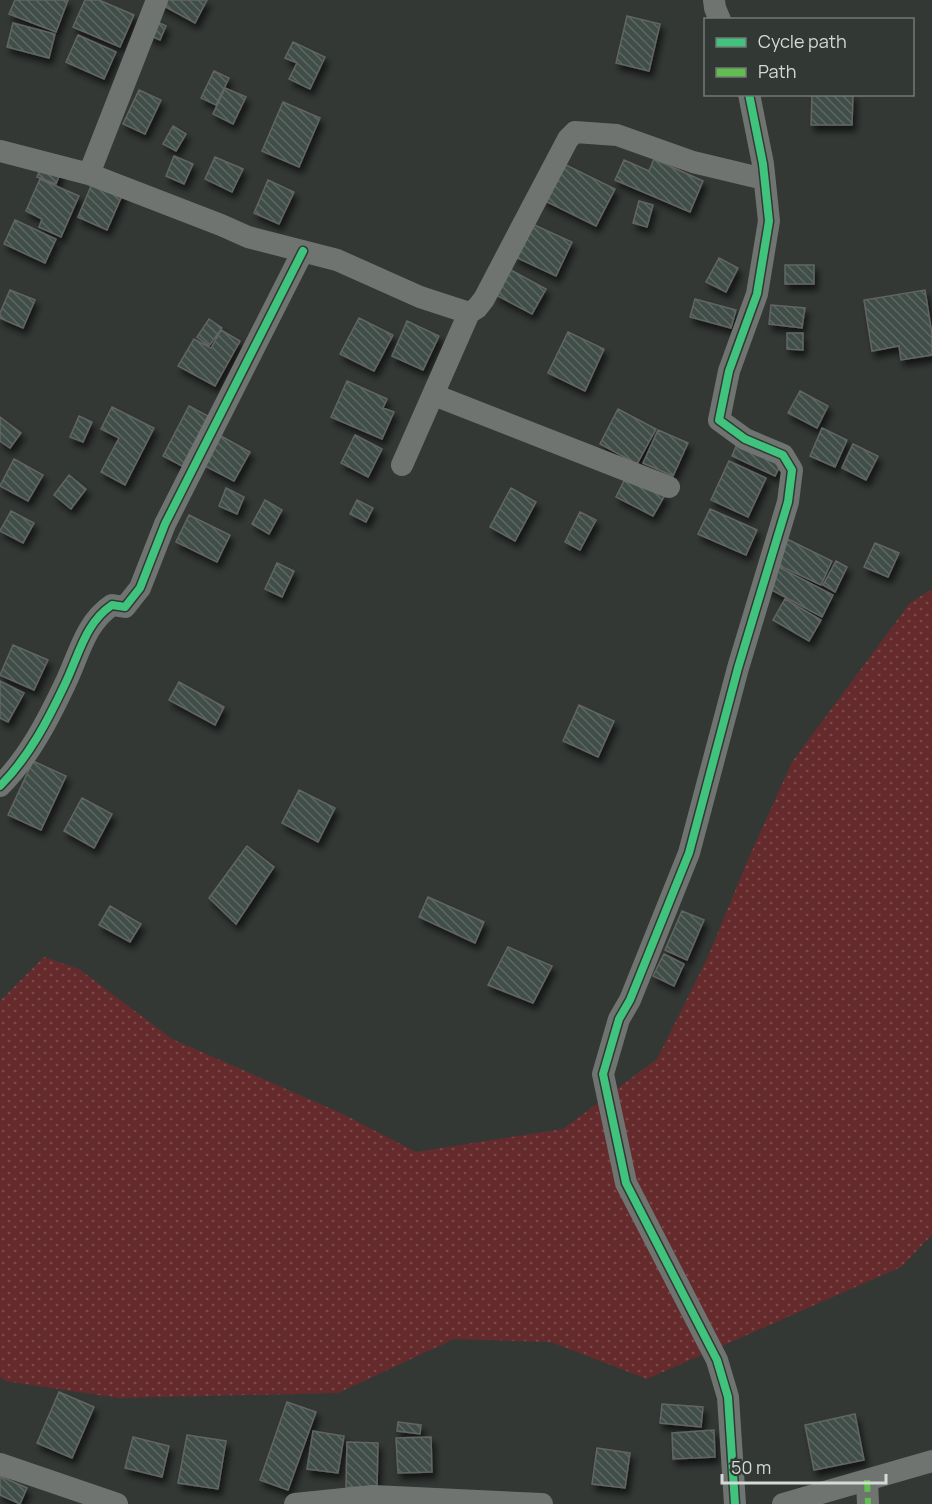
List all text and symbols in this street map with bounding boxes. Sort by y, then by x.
legend [704,18,914,96]
text: Cycle path [758,29,847,53]
text: Path [758,59,796,83]
scale bar [722,1447,886,1485]
text: 50 m [731,1455,771,1479]

